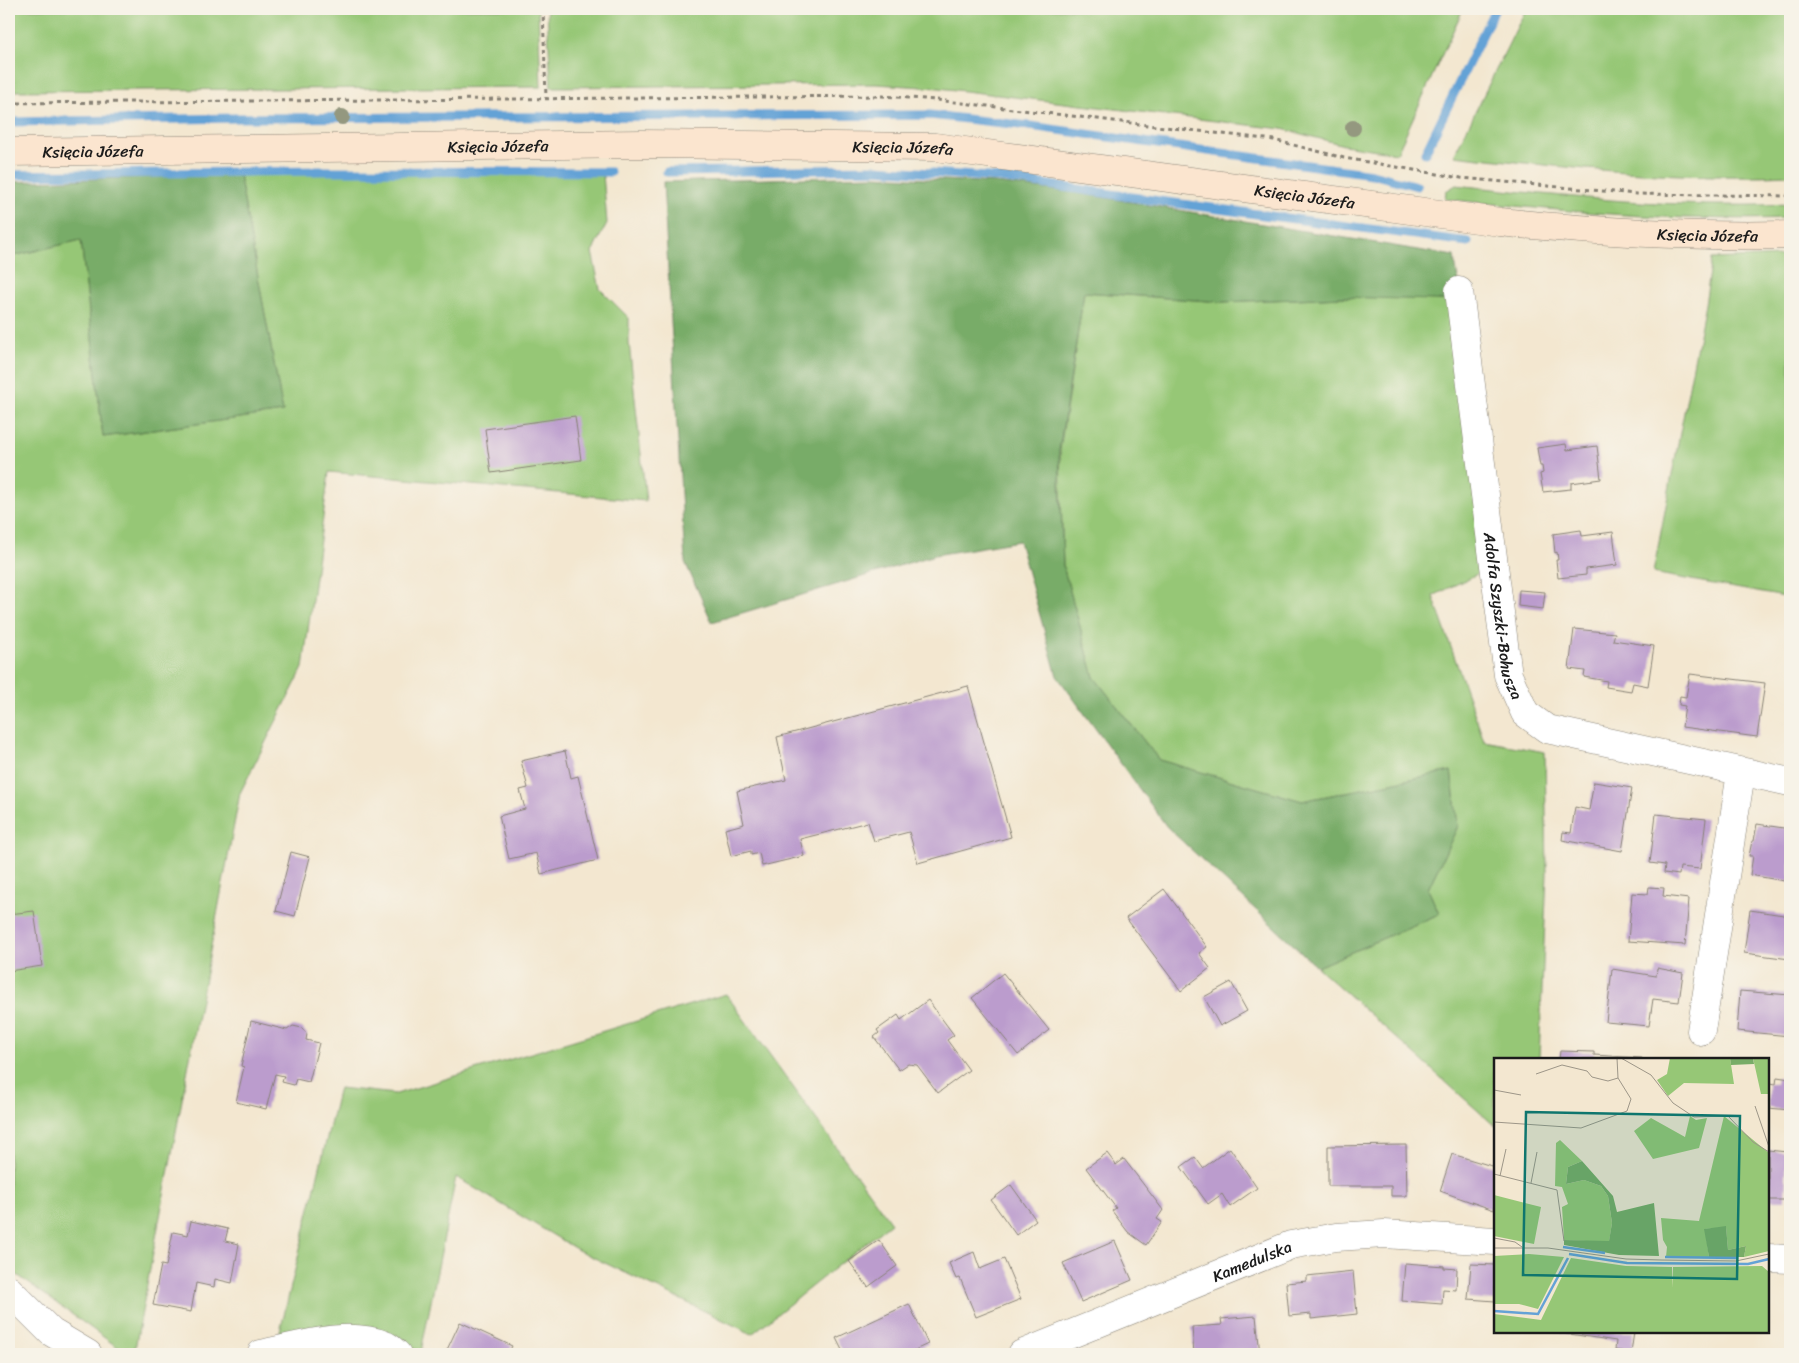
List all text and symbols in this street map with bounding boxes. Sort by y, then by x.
street label: Księcia Józefa [447,131,550,161]
street label: Księcia Józefa [852,132,956,164]
street label: Księcia Józefa [42,136,145,167]
street label: Księcia Józefa [1253,176,1358,218]
street label: Księcia Józefa [1656,220,1759,250]
street label: Adolfa Szyszki-Bohusza [1475,529,1531,705]
inset map [1494,1058,1769,1333]
street label: Kamedulska [1208,1232,1296,1291]

